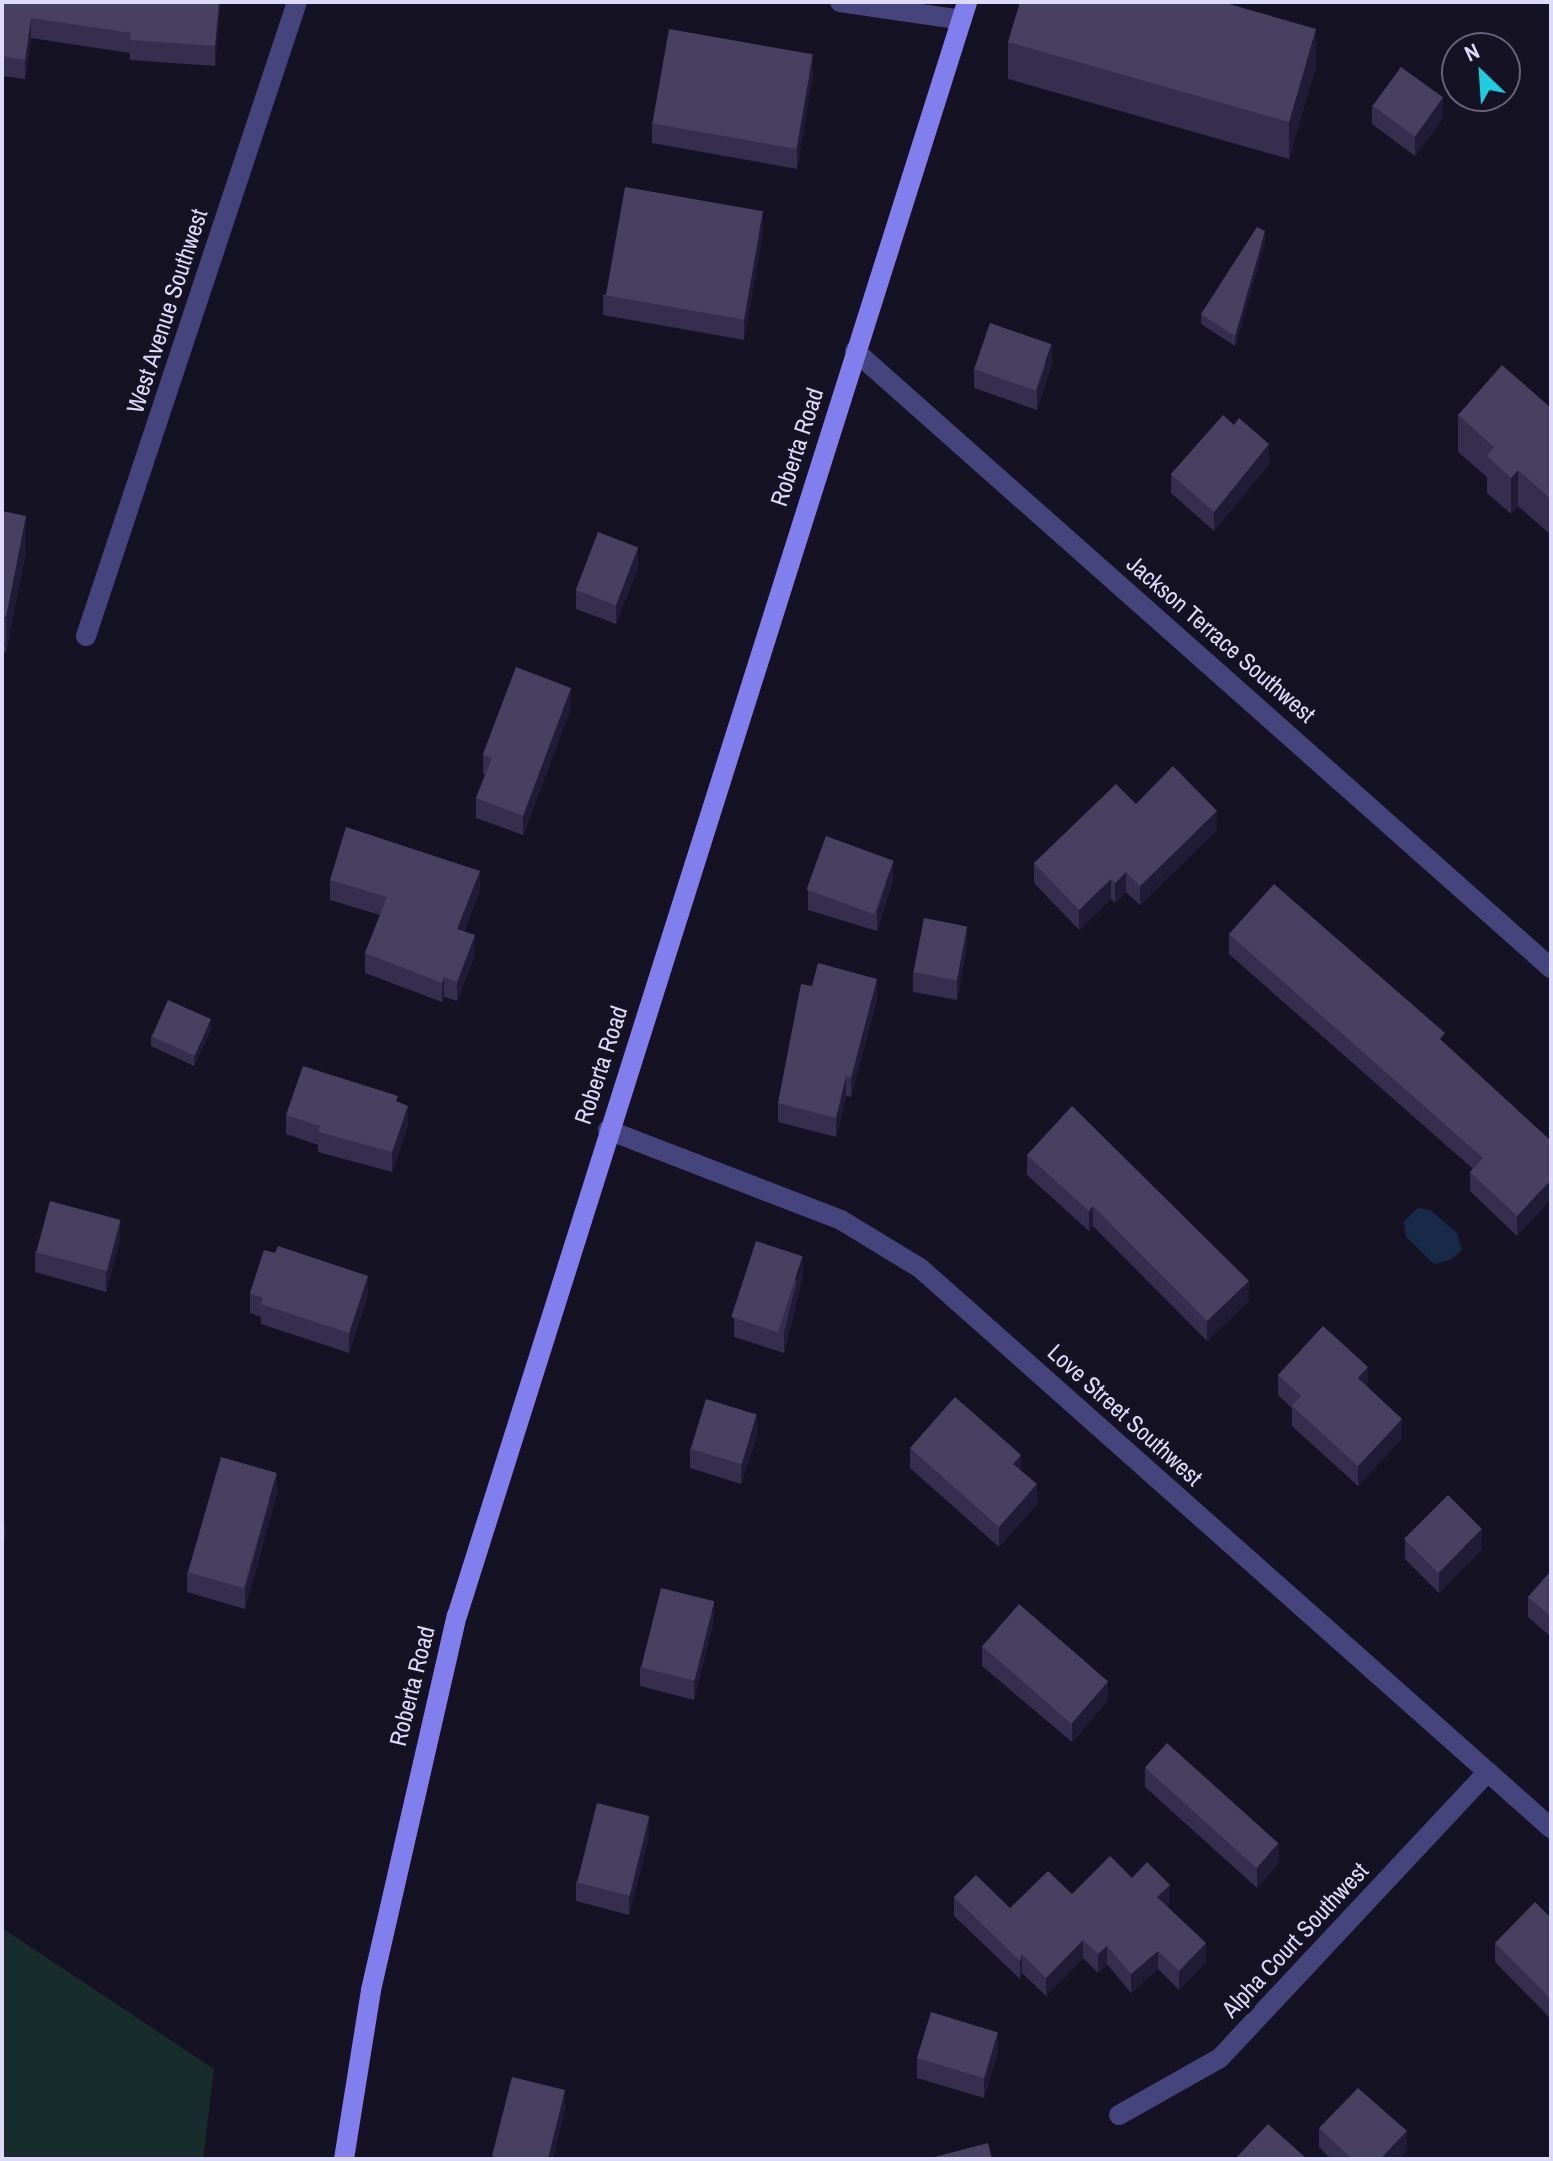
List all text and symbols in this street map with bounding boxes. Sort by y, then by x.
north arrow [1441,32,1521,112]
text: N [1459,36,1484,68]
street label: West Avenue Southwest [120,205,214,417]
street label: Roberta Road [764,384,830,510]
street label: Jackson Terrace Southwest [1121,549,1321,729]
street label: Roberta Road [568,1002,634,1128]
street label: Love Street Southwest [1042,1338,1208,1492]
street label: Roberta Road [383,1623,441,1749]
street label: Alpha Court Southwest [1216,1857,1374,2023]

